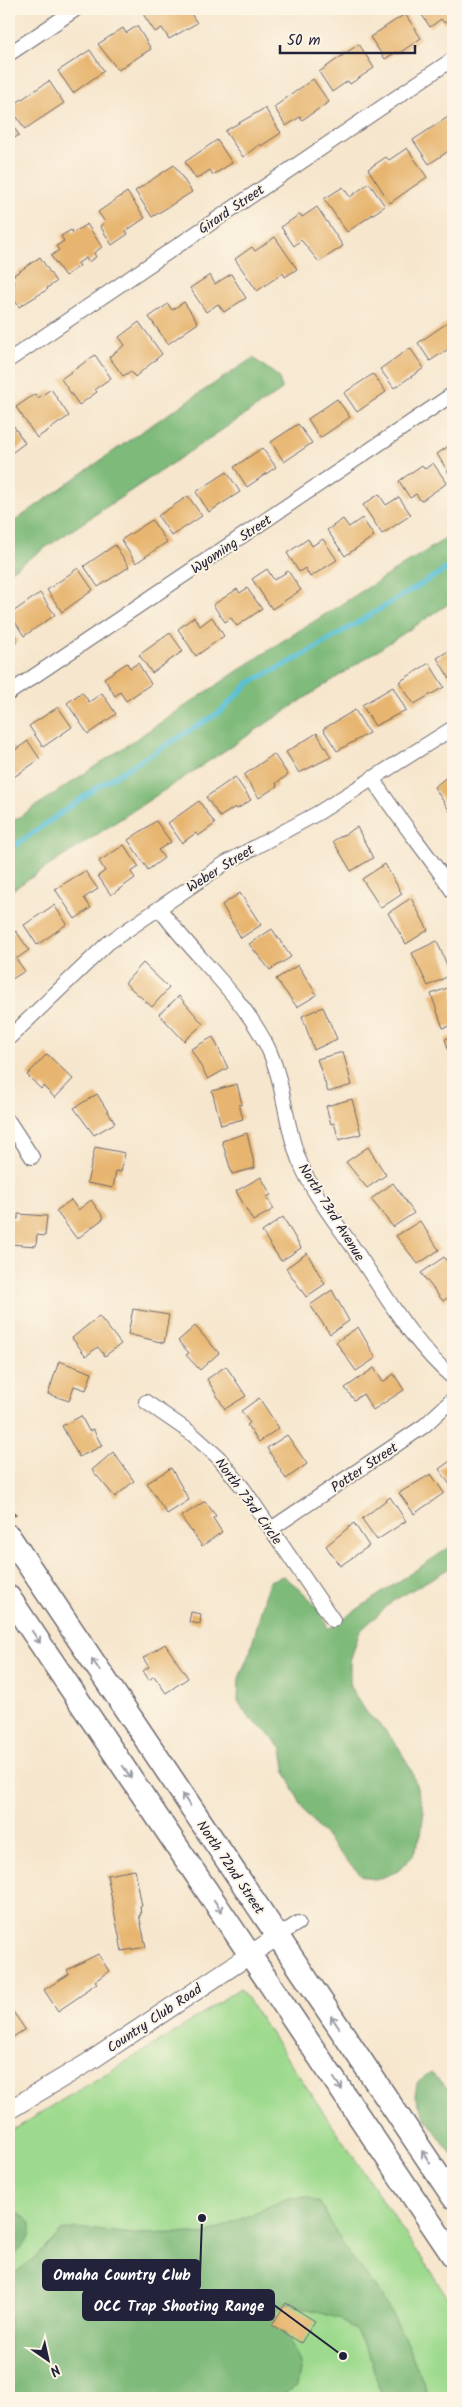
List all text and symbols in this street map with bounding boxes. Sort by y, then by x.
scale bar [280,22,414,54]
text: 50 m [287,29,321,53]
street label: Girard Street [194,179,270,240]
street label: Wyoming Street [187,509,277,580]
street label: Weber Street [182,839,259,898]
street label: North 73rd Avenue [292,1159,370,1266]
street label: Potter Street [327,1437,403,1498]
street label: North 73rd Circle [209,1453,288,1550]
one-way arrow [31,1630,41,1644]
one-way arrow [90,1658,101,1672]
one-way arrow [122,1764,132,1778]
one-way arrow [181,1793,191,1807]
street label: North 72nd Street [191,1816,270,1919]
one-way arrow [213,1899,223,1913]
street label: Country Club Road [103,1978,207,2059]
one-way arrow [330,2015,341,2029]
one-way arrow [333,2077,343,2091]
one-way arrow [421,2150,431,2164]
callout: Omaha Country Club [43,2260,200,2290]
text: Omaha Country Club [53,2264,191,2288]
callout: OCC Trap Shooting Range [83,2290,274,2320]
text: OCC Trap Shooting Range [94,2295,265,2319]
north arrow [22,2334,72,2384]
text: N [45,2358,65,2382]

